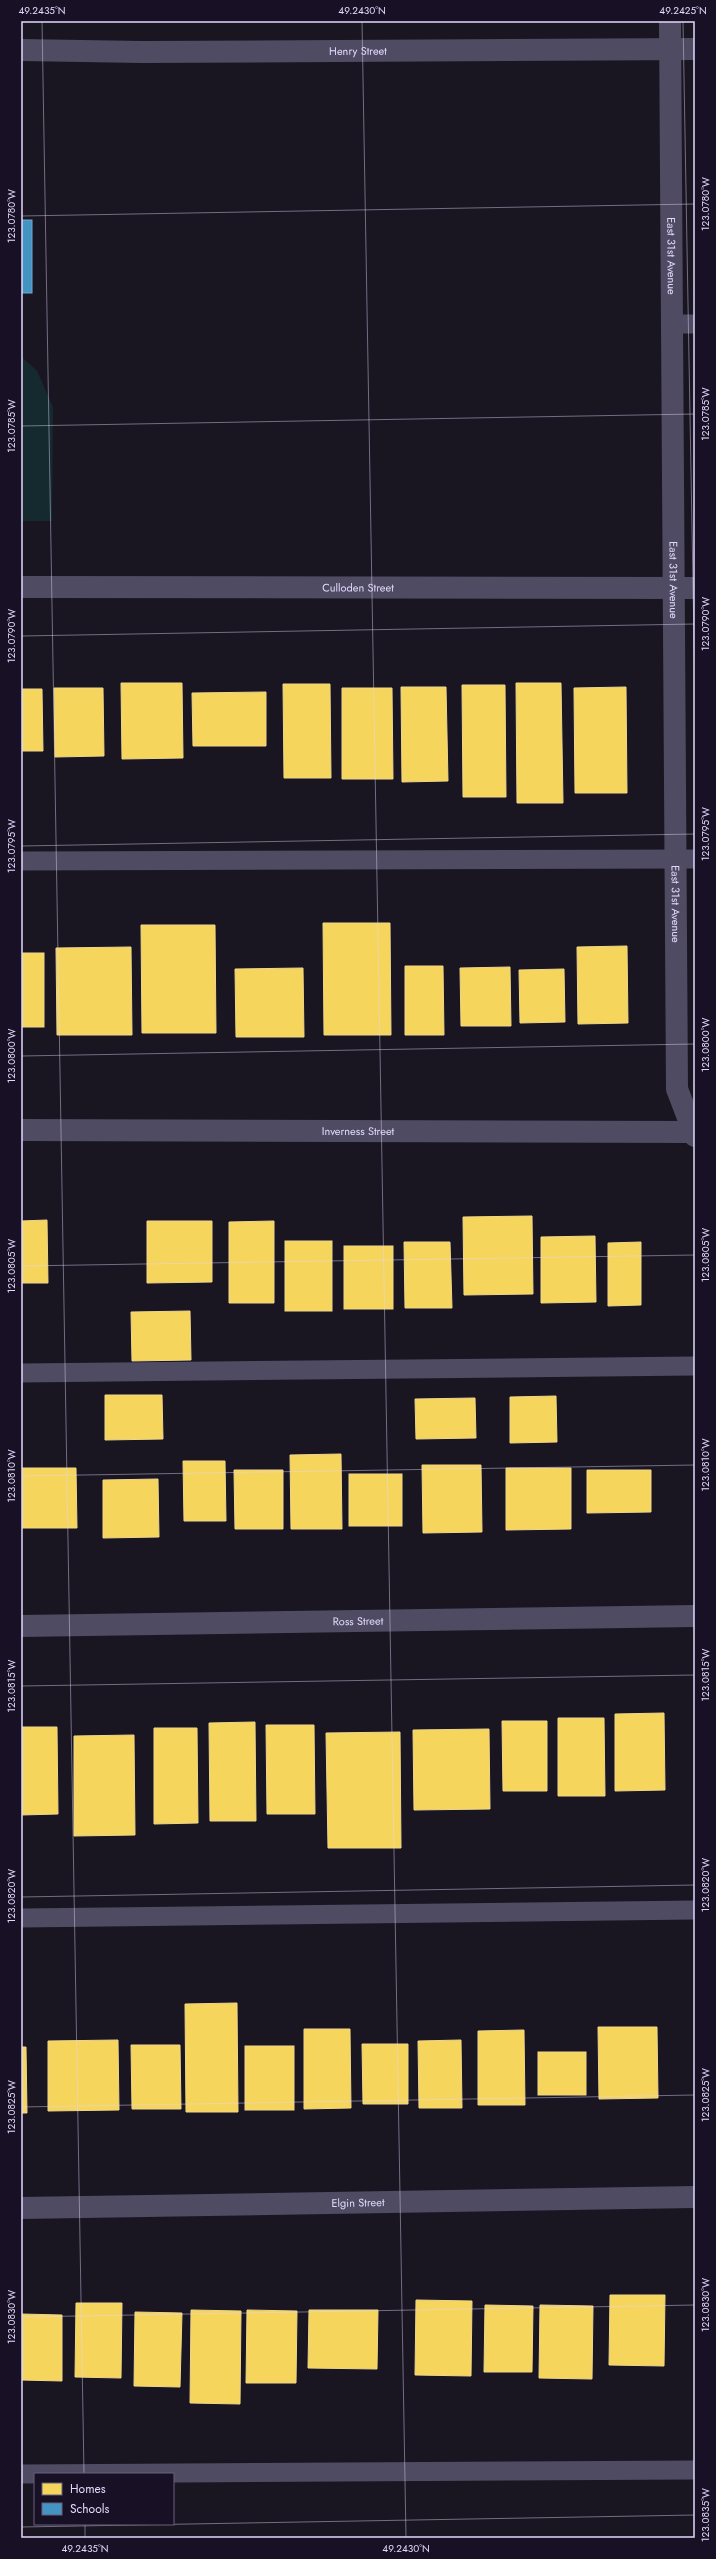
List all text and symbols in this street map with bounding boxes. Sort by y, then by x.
text: 49.2435°N [18,3,66,18]
text: 49.2430°N [338,3,386,18]
text: 49.2425°N [659,3,707,18]
street label: Henry Street [329,43,387,59]
text: 123.0780°W [698,177,713,231]
text: 123.0780°W [4,189,19,243]
street label: East 31st Avenue [663,217,680,295]
text: 123.0785°W [698,387,713,441]
text: 123.0785°W [4,399,19,453]
street label: East 31st Avenue [665,541,682,619]
street label: Culloden Street [322,579,394,596]
text: 123.0790°W [698,597,713,651]
text: 123.0790°W [4,609,19,663]
text: 123.0795°W [698,807,713,861]
text: 123.0795°W [4,819,19,873]
street label: East 31st Avenue [668,865,684,943]
text: 123.0800°W [698,1018,713,1072]
text: 123.0800°W [4,1029,19,1083]
street label: Inverness Street [322,1123,395,1139]
text: 123.0805°W [698,1228,713,1282]
text: 123.0805°W [4,1239,19,1293]
text: 123.0810°W [698,1438,713,1492]
text: 123.0810°W [4,1449,19,1503]
street label: Ross Street [333,1613,384,1629]
text: 123.0815°W [698,1649,713,1701]
text: 123.0815°W [4,1660,19,1712]
text: 123.0820°W [698,1858,713,1912]
text: 123.0820°W [4,1869,19,1923]
text: 123.0825°W [698,2068,713,2122]
text: 123.0825°W [4,2080,19,2134]
street label: Elgin Street [331,2194,385,2211]
text: 123.0830°W [698,2278,713,2332]
text: 123.0830°W [4,2290,19,2344]
legend [34,2473,174,2525]
text: Homes [70,2480,106,2498]
text: 123.0835°W [698,2488,713,2542]
text: Schools [70,2500,109,2518]
text: 49.2435°N [61,2541,109,2556]
text: 49.2430°N [382,2541,430,2556]

